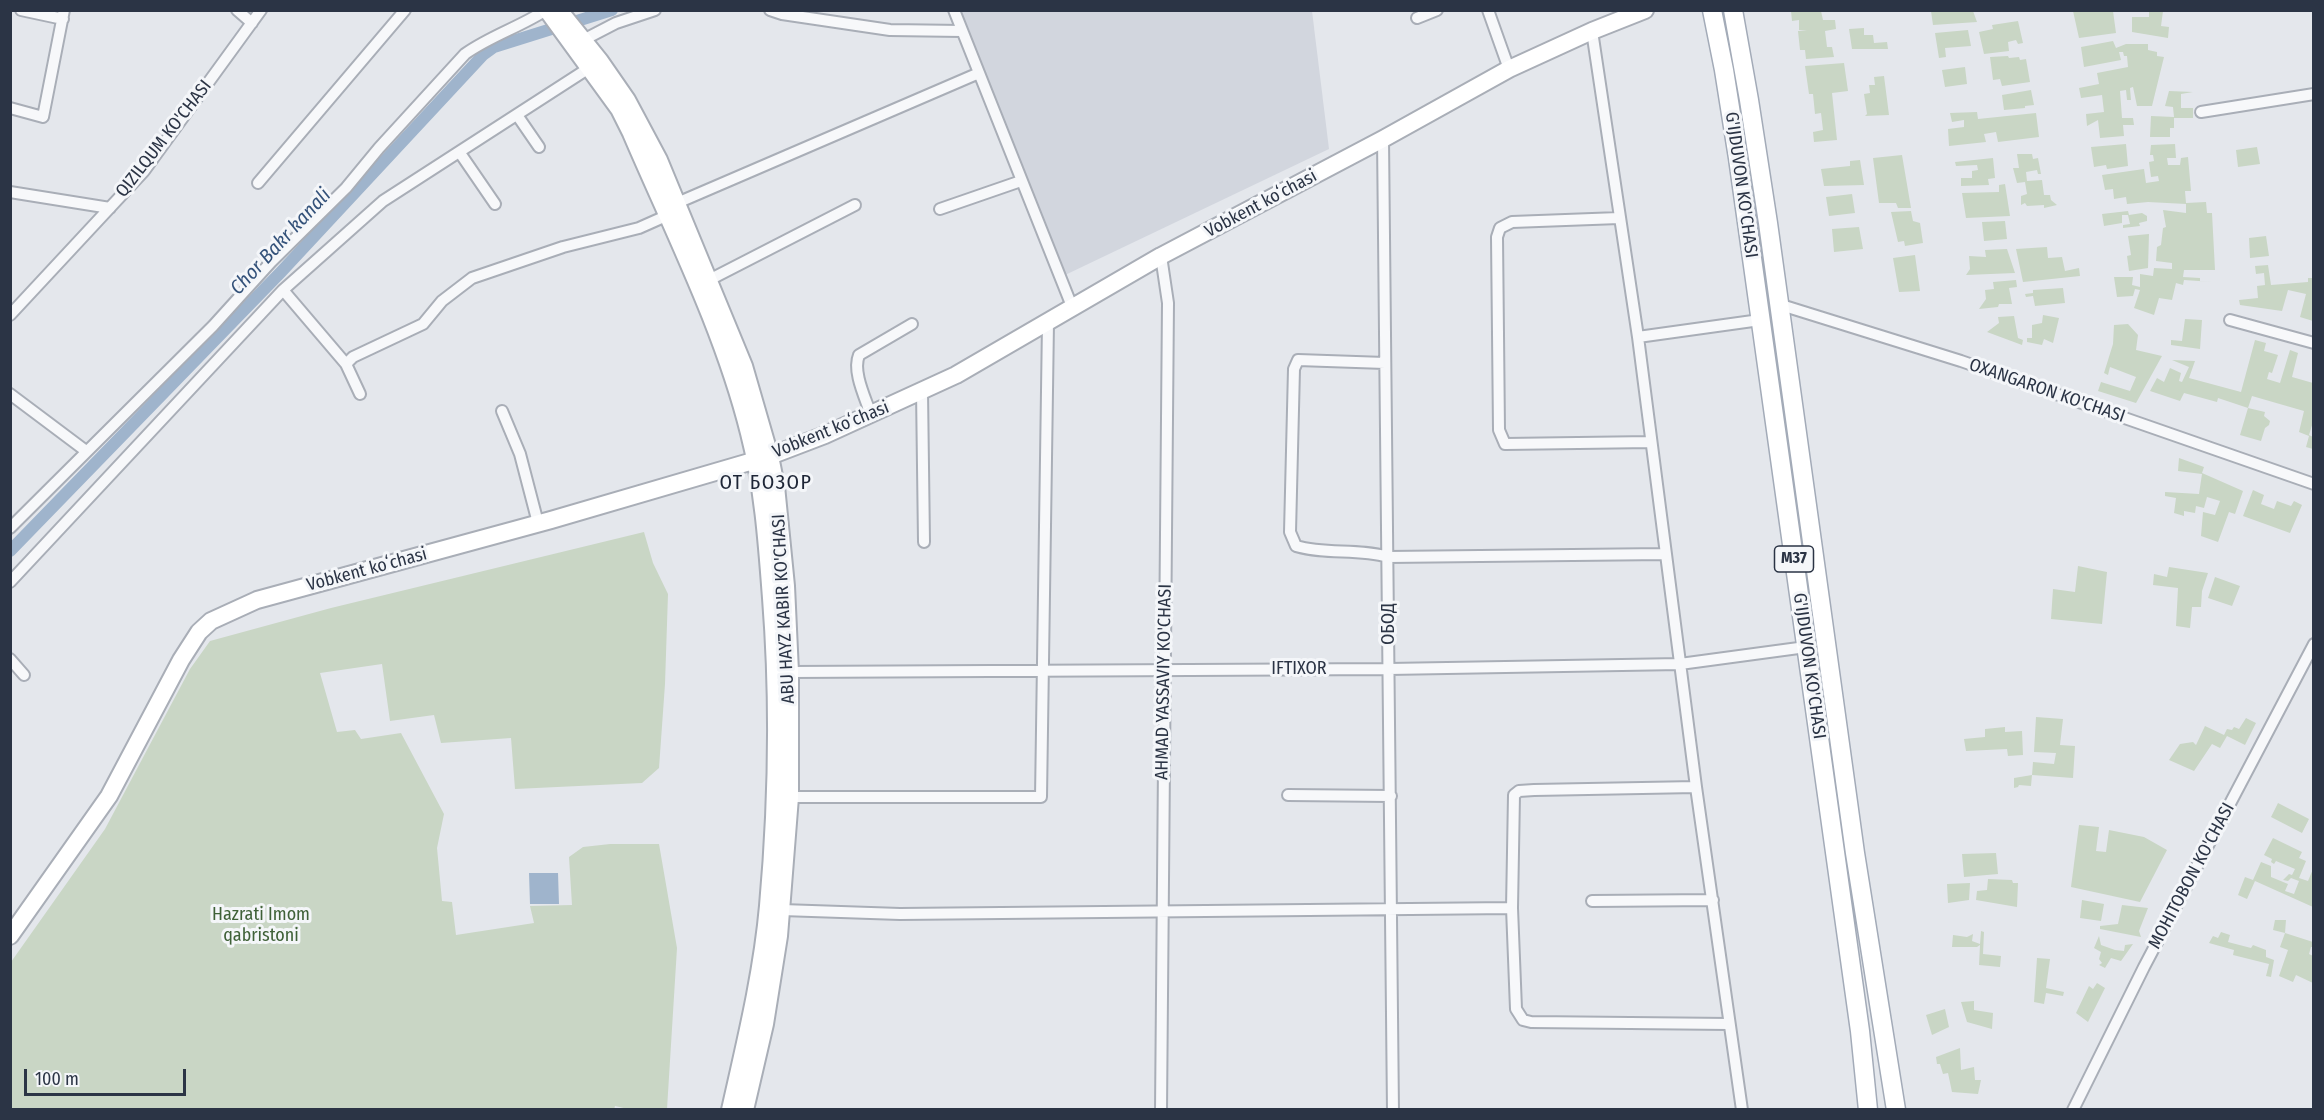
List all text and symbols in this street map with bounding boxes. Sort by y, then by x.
street label: QIZILQUM KO'CHASI [112,76,216,202]
street label: G'IJDUVON KO'CHASI [1720,111,1762,259]
street label: Vobkent koʻchasi [1201,165,1321,243]
water label: Chor Bakr kanali [226,184,336,300]
street label: OXANGARON KO'CHASI [1966,354,2128,428]
street label: Vobkent koʻchasi [770,397,892,463]
district label: ОТ БОЗОР [720,471,812,495]
street label: ABU HAYZ KABIR KO'CHASI [768,514,800,704]
street label: Vobkent koʻchasi [305,544,429,596]
road number: M37 [1774,546,1814,572]
street label: AHMAD YASSAVIY KO'CHASI [1151,584,1177,780]
street label: G'IJDUVON KO'CHASI [1788,592,1830,740]
street label: ОБОД [1378,603,1400,645]
street label: IFTIXOR [1271,658,1327,680]
street label: MOHITOBON KO'CHASI [2144,799,2240,953]
park label: Hazrati Imom qabristoni [212,904,310,946]
scale bar [27,1057,189,1095]
text: 100 m [35,1068,79,1090]

